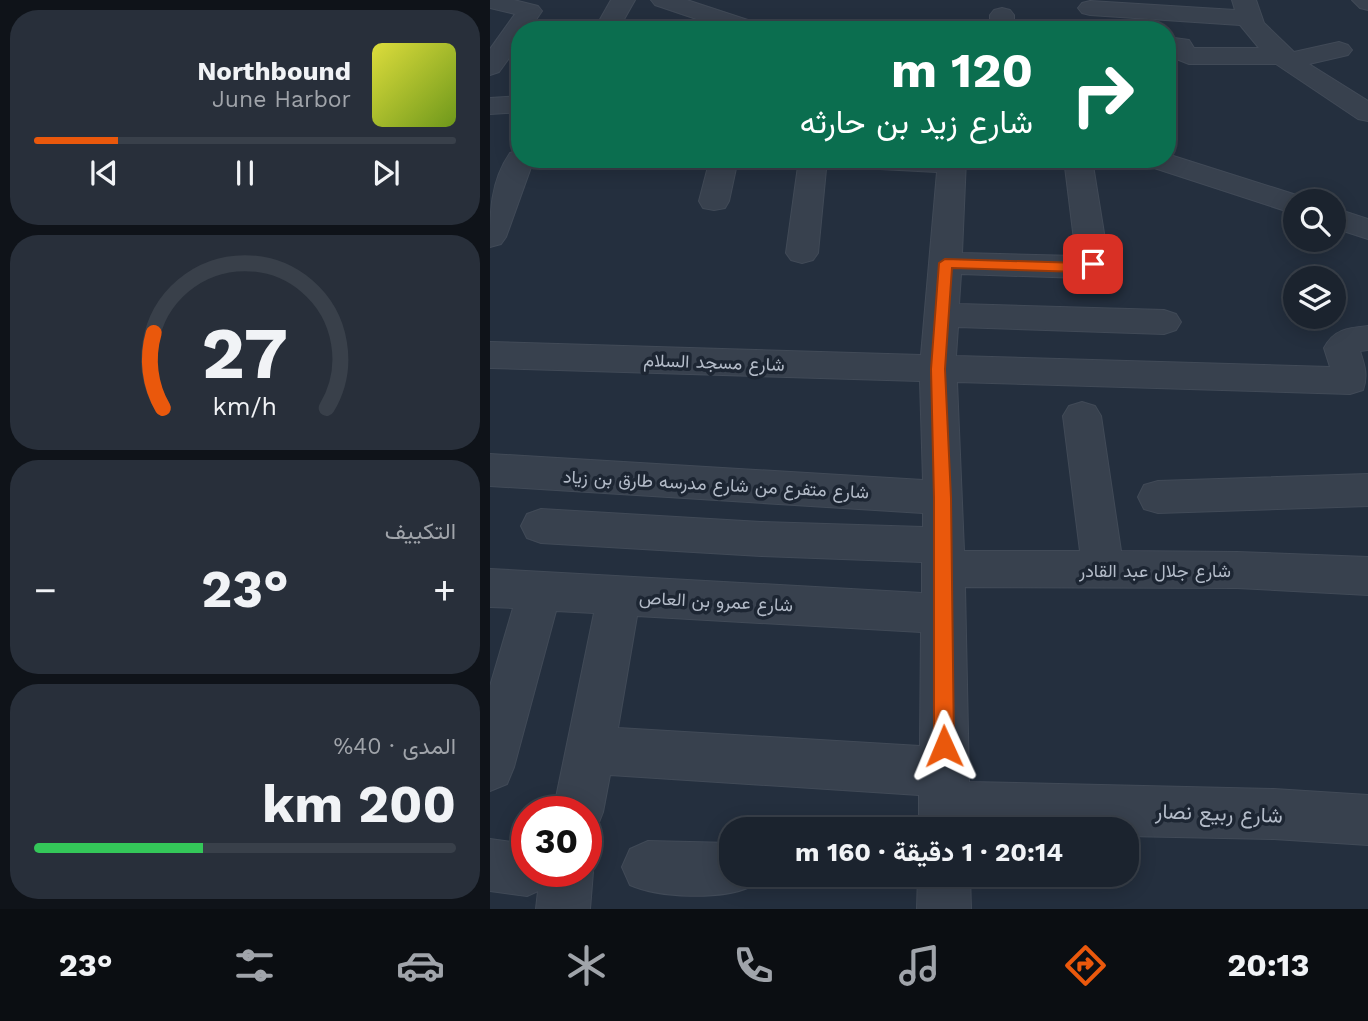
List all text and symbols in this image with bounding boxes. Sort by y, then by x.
text: 120 m [891,41,1033,99]
icon: right [1057,49,1148,140]
text: Northbound [197,56,351,86]
text: June Harbor [212,86,351,113]
text: شارع زيد بن حارثه [800,103,1033,141]
icon: previous [85,154,123,192]
icon: pause [226,154,264,192]
icon: next [367,154,405,192]
map controls [1283,189,1346,329]
button: search [1283,189,1346,252]
pin [1063,234,1123,294]
icon: arrive [1074,245,1112,283]
button: layers [1283,266,1346,329]
text: 27 [202,311,288,397]
street label: شارع مسجد السلام [643,349,785,377]
text: km/h [213,392,277,421]
street label: شارع متفرع من شارع مدرسه طارق بن زياد [562,465,870,505]
text: التكييف [385,518,456,545]
text: 23° [201,559,289,620]
street label: شارع جلال عبد القادر [1078,560,1231,583]
text: − [34,568,57,612]
text: + [433,568,456,612]
street label: شارع عمرو بن العاص [638,586,794,618]
position arrow [907,709,981,783]
text: المدى · 40% [333,733,456,760]
text: 200 km [262,774,456,835]
speed limit sign: 30 [511,796,602,887]
street label: شارع ربيع نصار [1154,798,1283,830]
text: 20:14 · 1 دقيقة · 160 m [795,837,1063,867]
icon: filters [230,941,279,990]
icon: car [396,941,445,990]
icon: climate [562,941,611,990]
icon: phone [729,941,778,990]
icon: music [895,941,944,990]
icon: directions [1061,941,1110,990]
text: 23° [59,946,113,984]
text: 20:13 [1227,946,1309,984]

